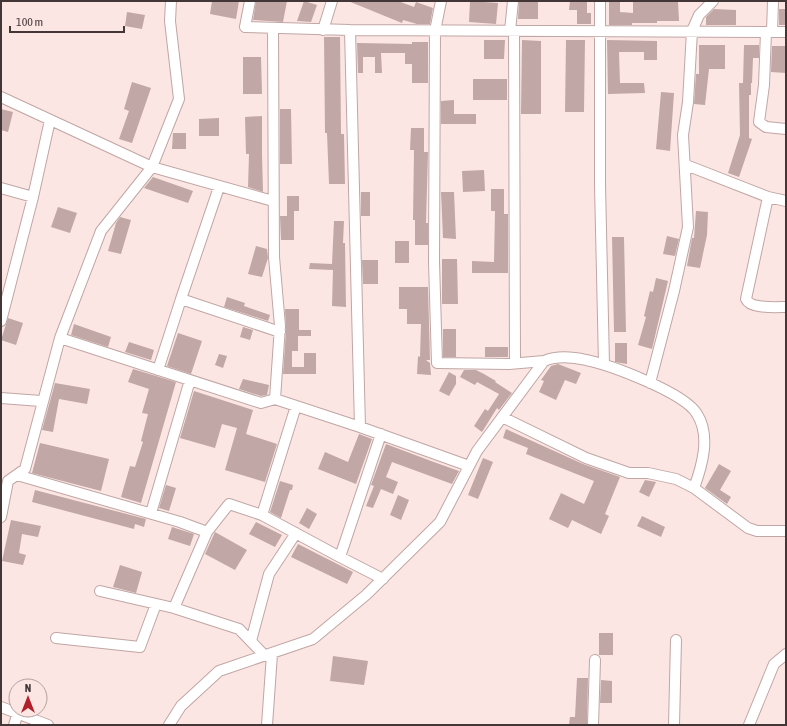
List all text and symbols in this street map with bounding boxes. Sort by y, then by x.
scale bar [10,8,124,34]
text: 100 m [16,15,43,29]
north arrow [8,678,48,718]
text: N [25,682,31,694]

